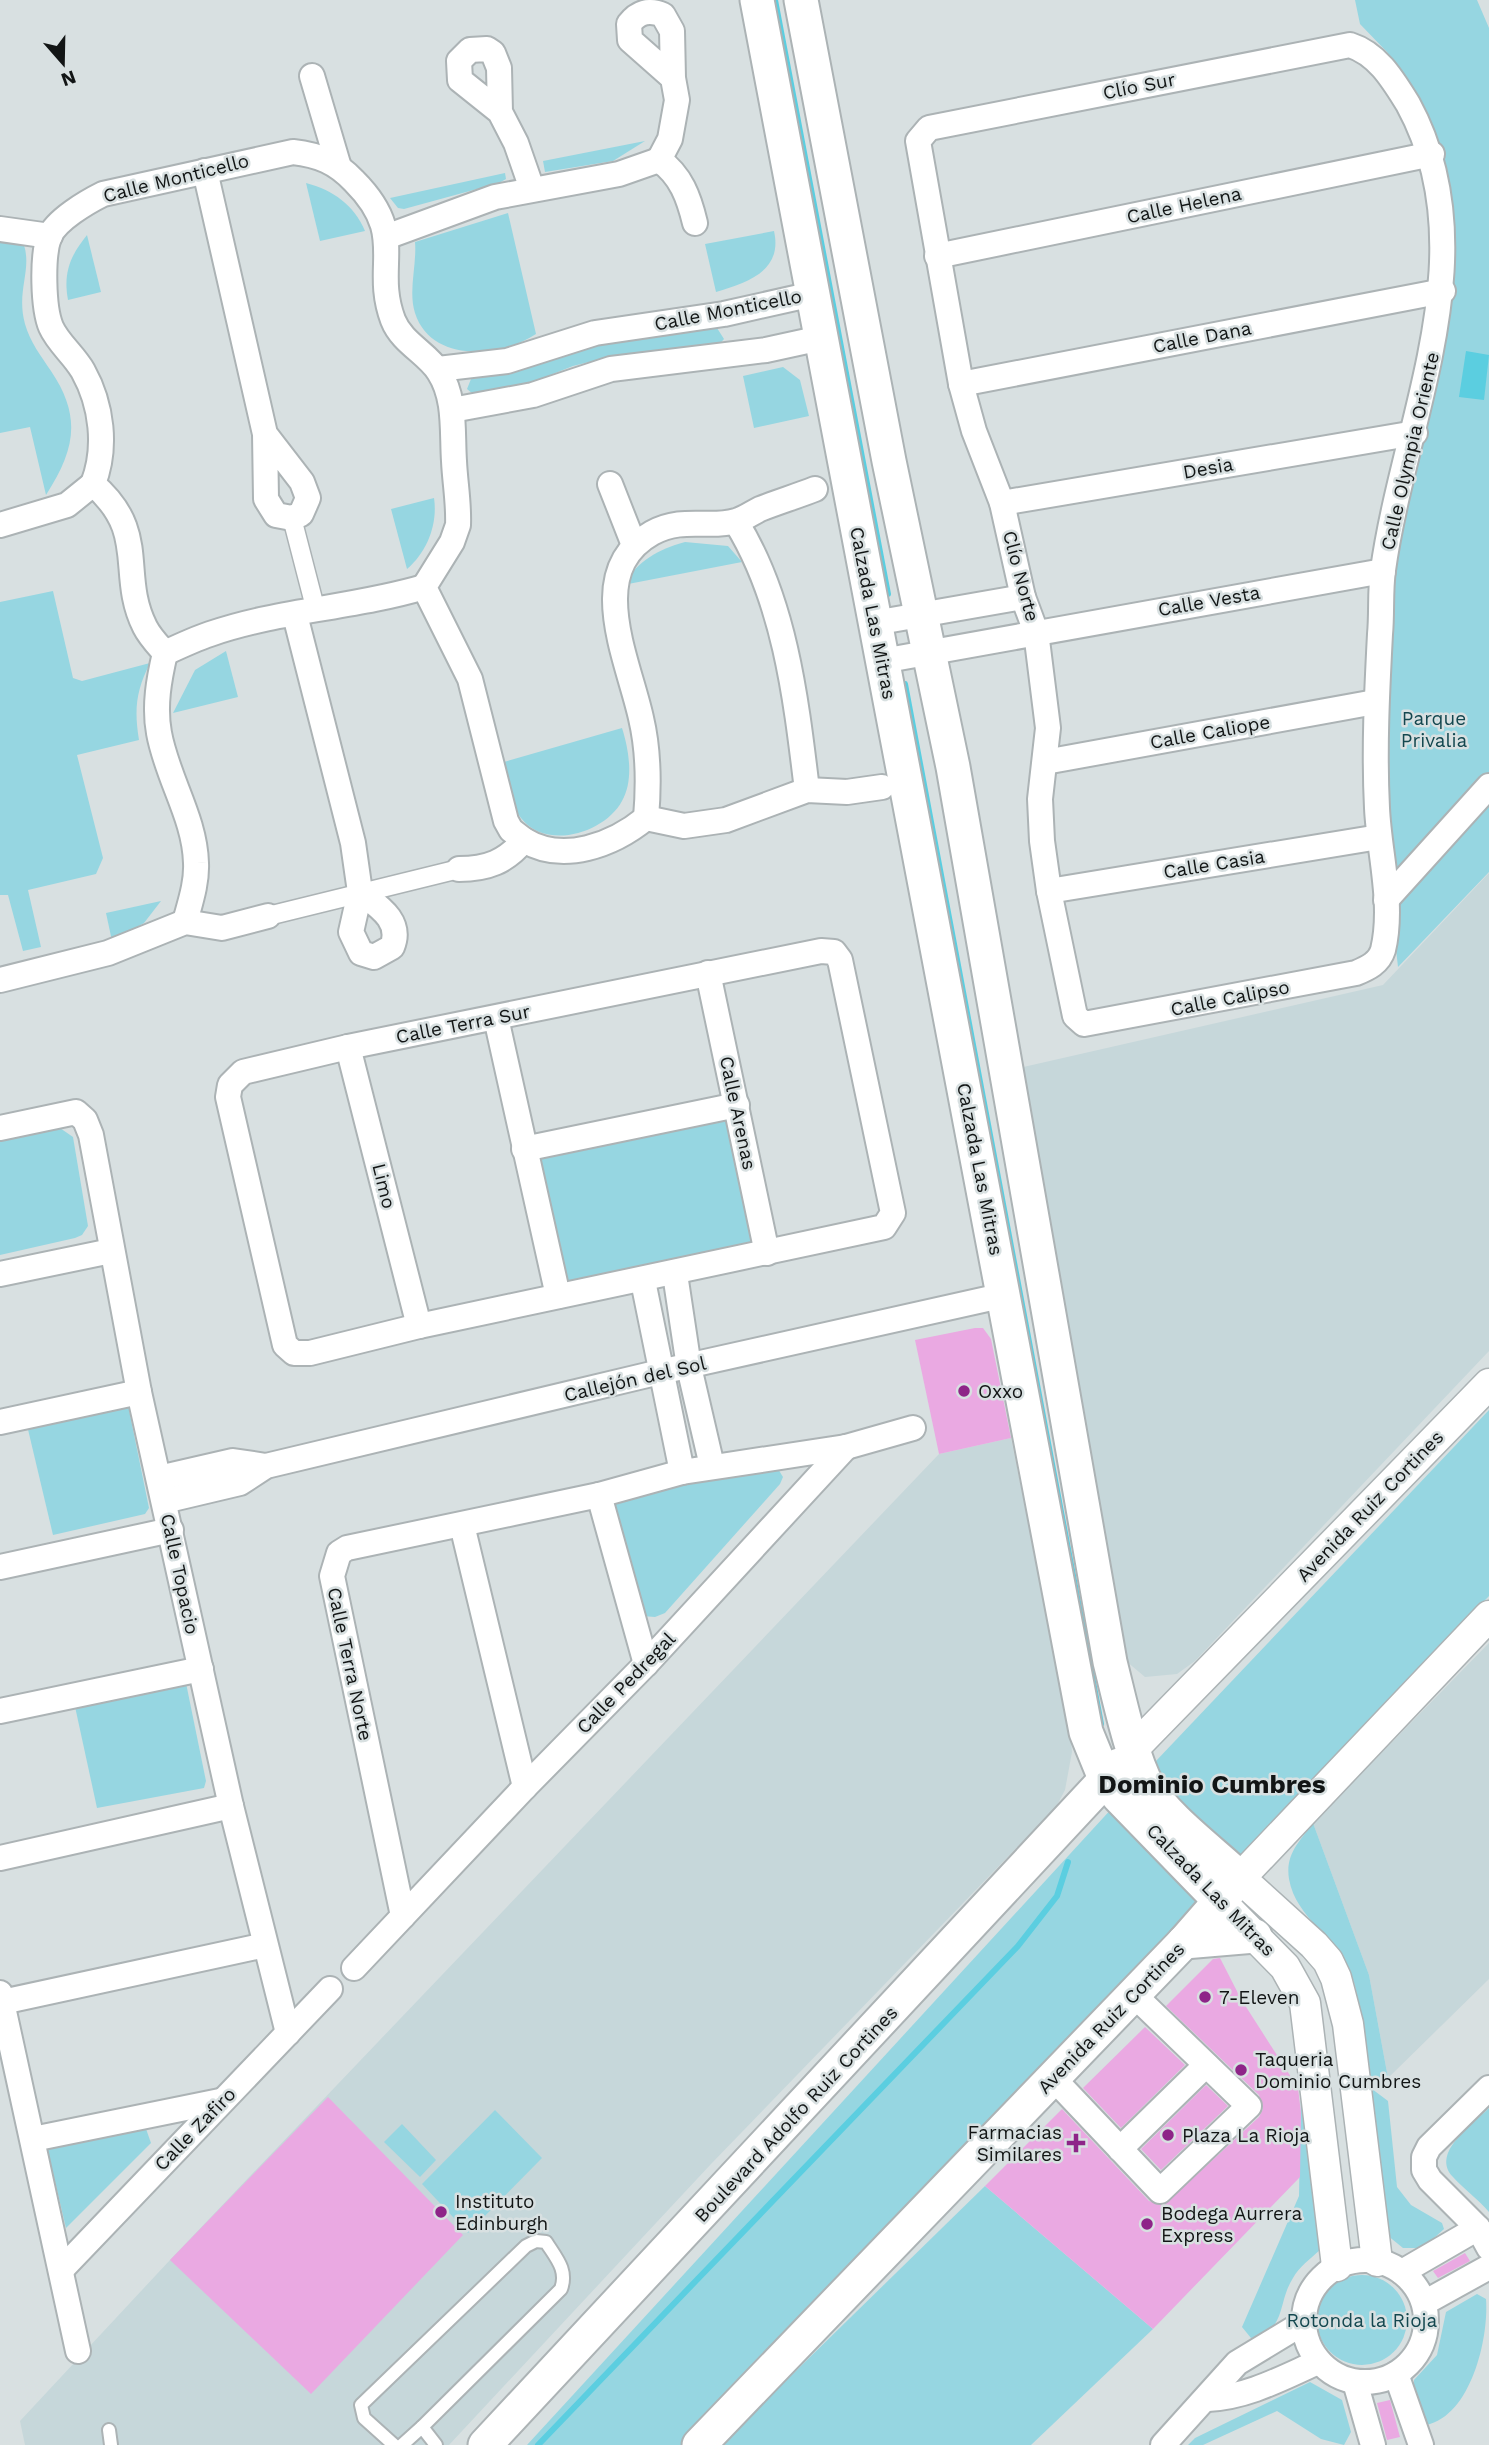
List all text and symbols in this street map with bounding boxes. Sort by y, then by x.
north arrow [28,28,98,98]
text: N [58,65,79,92]
street label: Clío Sur [1101,68,1177,104]
street label: Calle Monticello [101,149,251,207]
street label: Calle Helena [1124,182,1244,228]
street label: Calle Monticello [652,284,804,336]
street label: Calle Dana [1151,316,1253,358]
street label: Calle Olympia Oriente [1376,350,1444,552]
street label: Desia [1181,452,1235,484]
street label: Calzada Las Mitras [845,525,901,701]
street label: Clío Norte [998,528,1044,624]
street label: Calle Vesta [1156,581,1262,621]
park label: Parque Privalia [1401,707,1467,752]
street label: Calle Caliope [1148,710,1272,754]
street label: Calle Casia [1162,845,1267,883]
street label: Calle Calipso [1168,975,1292,1021]
street label: Calle Terra Sur [394,1000,532,1048]
street label: Calle Arenas [715,1054,761,1172]
street label: Calzada Las Mitras [952,1081,1008,1257]
street label: Limo [367,1161,401,1211]
street label: Callejón del Sol [562,1351,708,1407]
place label: Oxxo [978,1380,1023,1403]
marker: Oxxo [956,1383,972,1399]
street label: Avenida Ruiz Cortines [1292,1426,1448,1586]
street label: Calle Topacio [156,1511,204,1637]
street label: Calle Terra Norte [323,1585,377,1743]
street label: Calle Pedregal [572,1627,680,1739]
district label: Dominio Cumbres [1098,1769,1326,1799]
street label: Calzada Las Mitras [1142,1819,1280,1961]
street label: Avenida Ruiz Cortines [1033,1938,1189,2098]
place label: 7-Eleven [1219,1986,1300,2009]
marker: 7-Eleven [1197,1989,1213,2005]
street label: Boulevard Adolfo Ruiz Cortines [690,2001,902,2227]
place label: Taqueria Dominio Cumbres [1255,2048,1421,2093]
marker: Taqueria Dominio Cumbres [1233,2062,1249,2078]
street label: Calle Zafiro [150,2083,240,2175]
place label: Farmacias Similares [968,2121,1062,2166]
place label: Plaza La Rioja [1182,2124,1310,2147]
marker: Plaza La Rioja [1160,2127,1176,2143]
marker: Farmacias Similares [1068,2135,1084,2151]
place label: Instituto Edinburgh [455,2190,548,2235]
place label: Bodega Aurrera Express [1161,2202,1303,2247]
marker: Instituto Edinburgh [433,2204,449,2220]
marker: Bodega Aurrera Express [1139,2216,1155,2232]
park label: Rotonda la Rioja [1287,2309,1438,2332]

